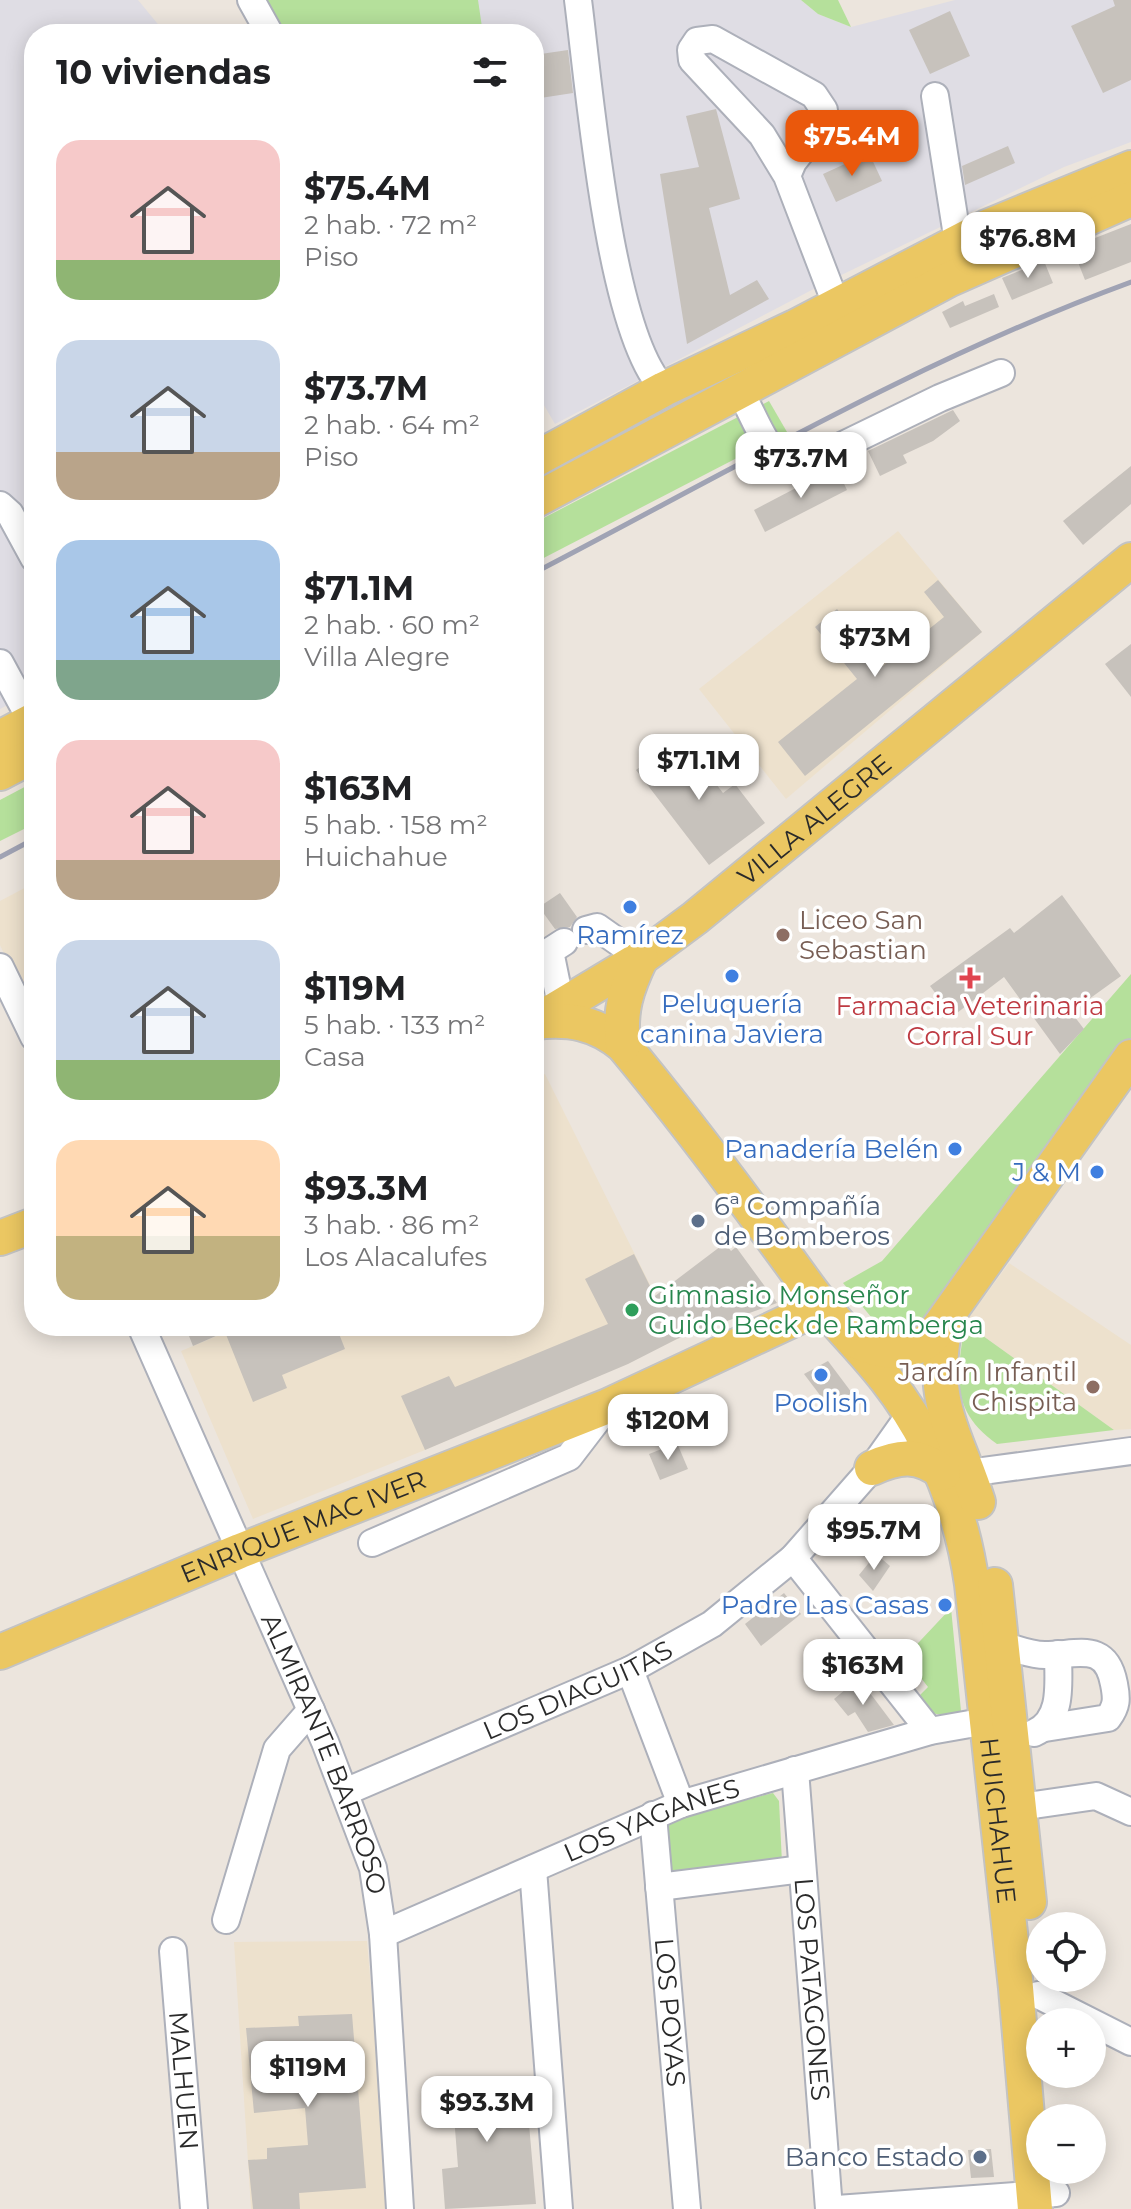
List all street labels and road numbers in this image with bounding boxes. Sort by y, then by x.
street label: VILLA ALEGRE [731,747,898,892]
street label: ENRIQUE MAC IVER [175,1463,431,1590]
street label: ALMIRANTE BARROSO [254,1609,393,1896]
street label: LOS DIAGUITAS [478,1633,678,1747]
street label: HUICHAHUE [973,1736,1023,1905]
street label: LOS YAGANES [559,1772,743,1869]
street label: LOS PATAGONES [787,1877,837,2102]
street label: LOS POYAS [648,1937,692,2088]
street label: MALHUEN [162,2010,205,2151]

